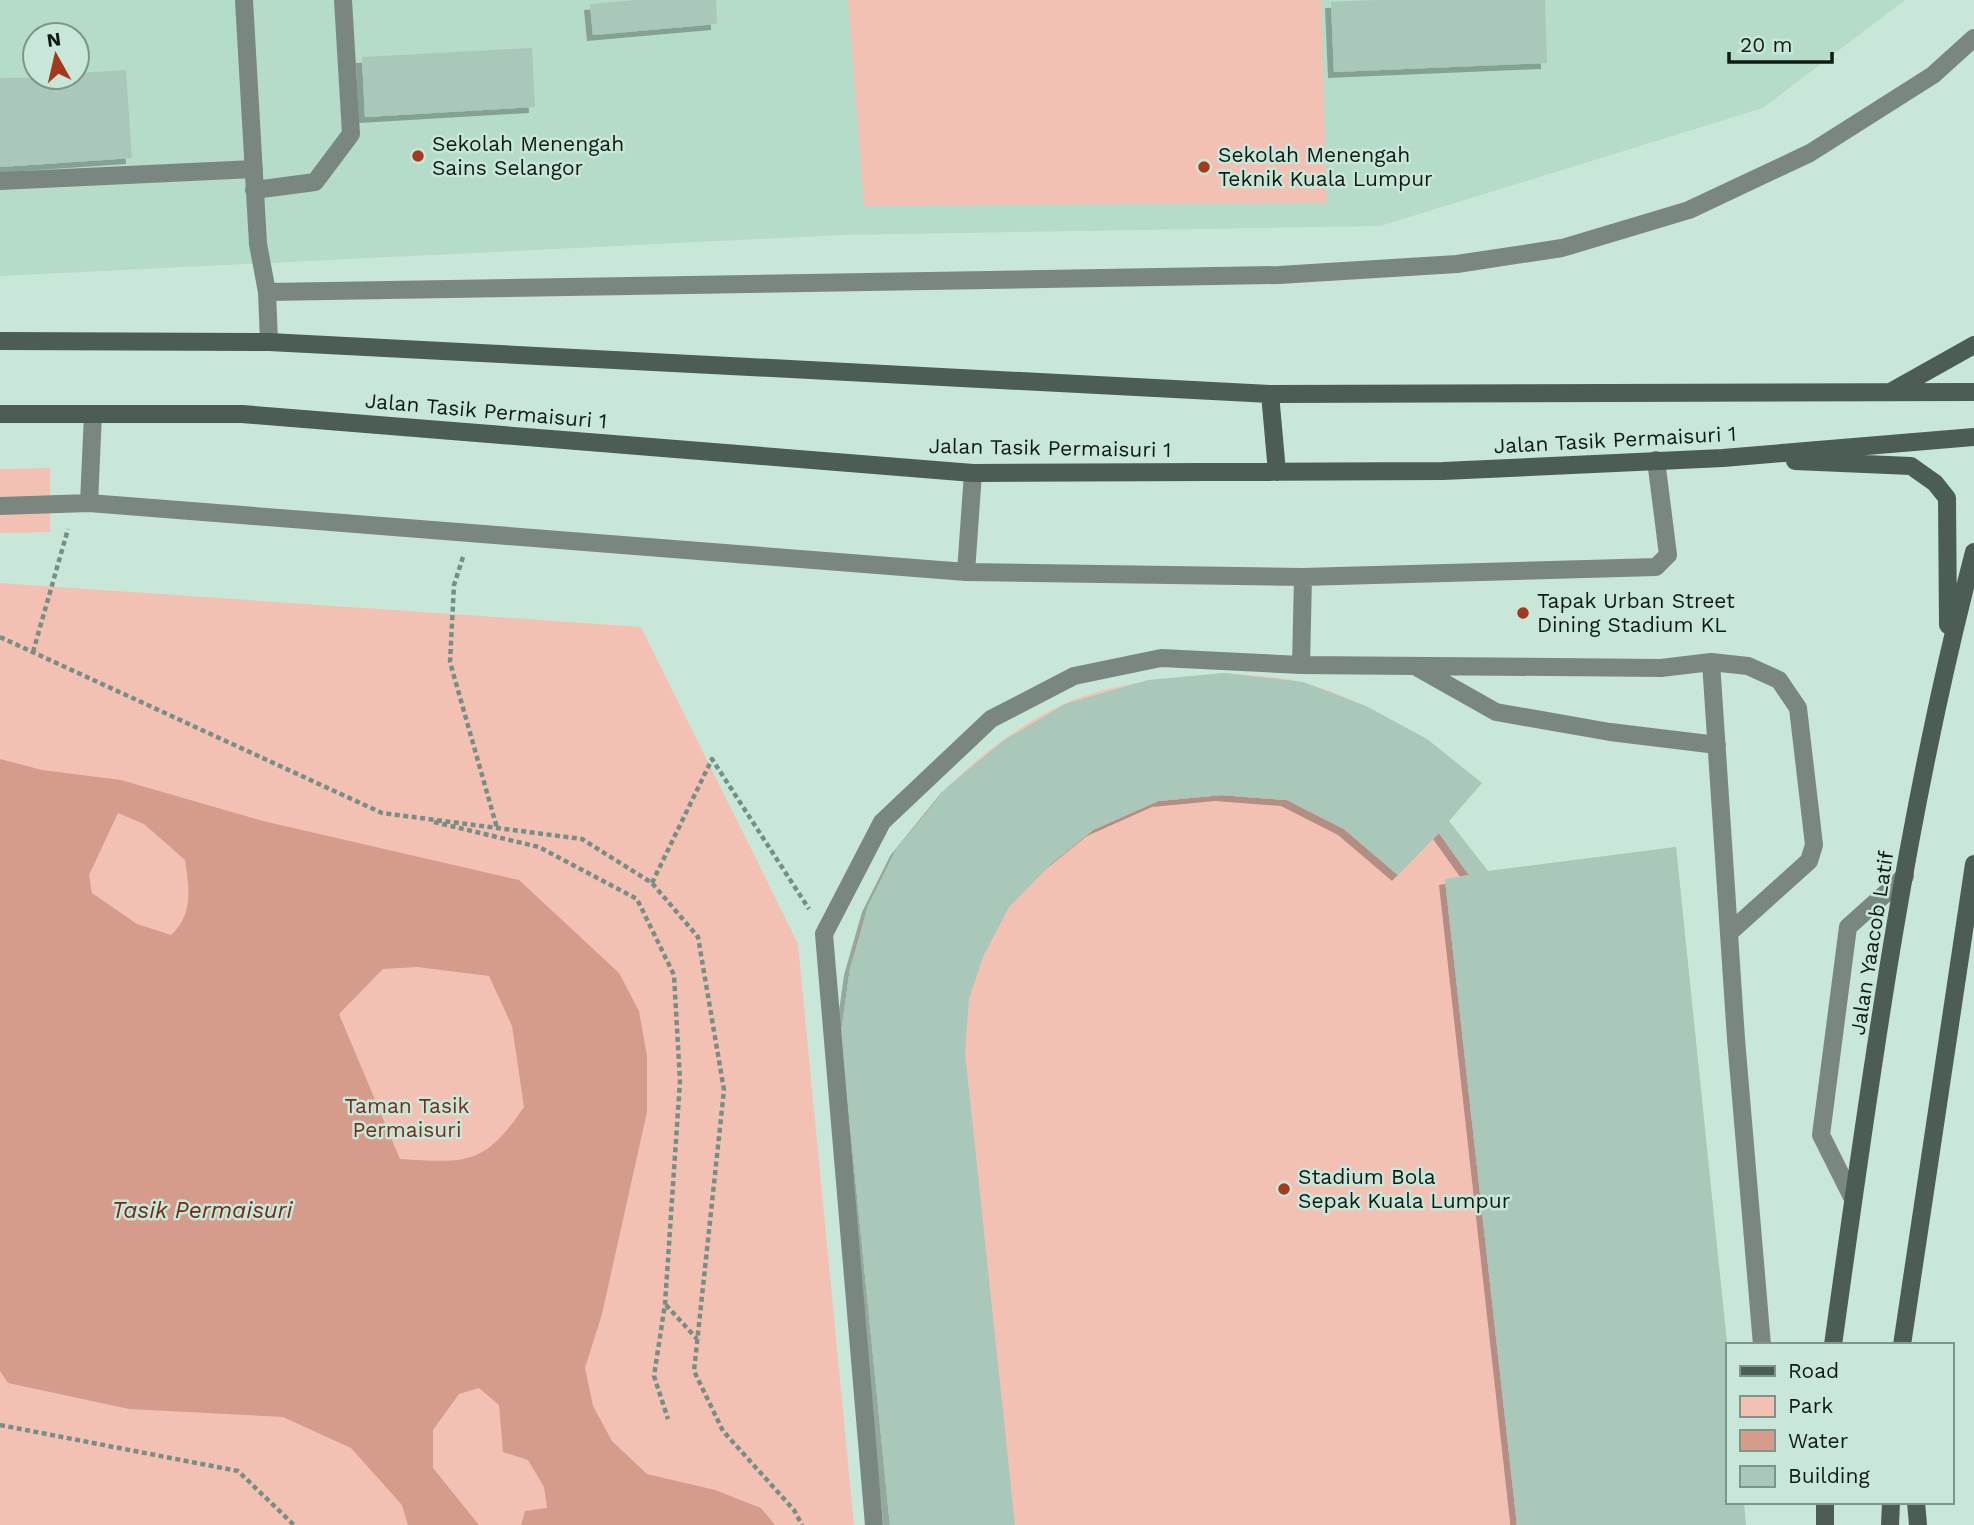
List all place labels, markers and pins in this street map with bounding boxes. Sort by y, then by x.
place label: Sekolah Menengah Sains Selangor [432,131,624,180]
place label: Sekolah Menengah Teknik Kuala Lumpur [1218,142,1433,191]
marker: Sekolah Menengah Sains Selangor [410,148,426,164]
marker: Sekolah Menengah Teknik Kuala Lumpur [1196,159,1212,175]
place label: Tapak Urban Street Dining Stadium KL [1537,588,1735,637]
marker: Tapak Urban Street Dining Stadium KL [1515,605,1531,621]
place label: Stadium Bola Sepak Kuala Lumpur [1298,1164,1511,1213]
marker: Stadium Bola Sepak Kuala Lumpur [1276,1181,1292,1197]

